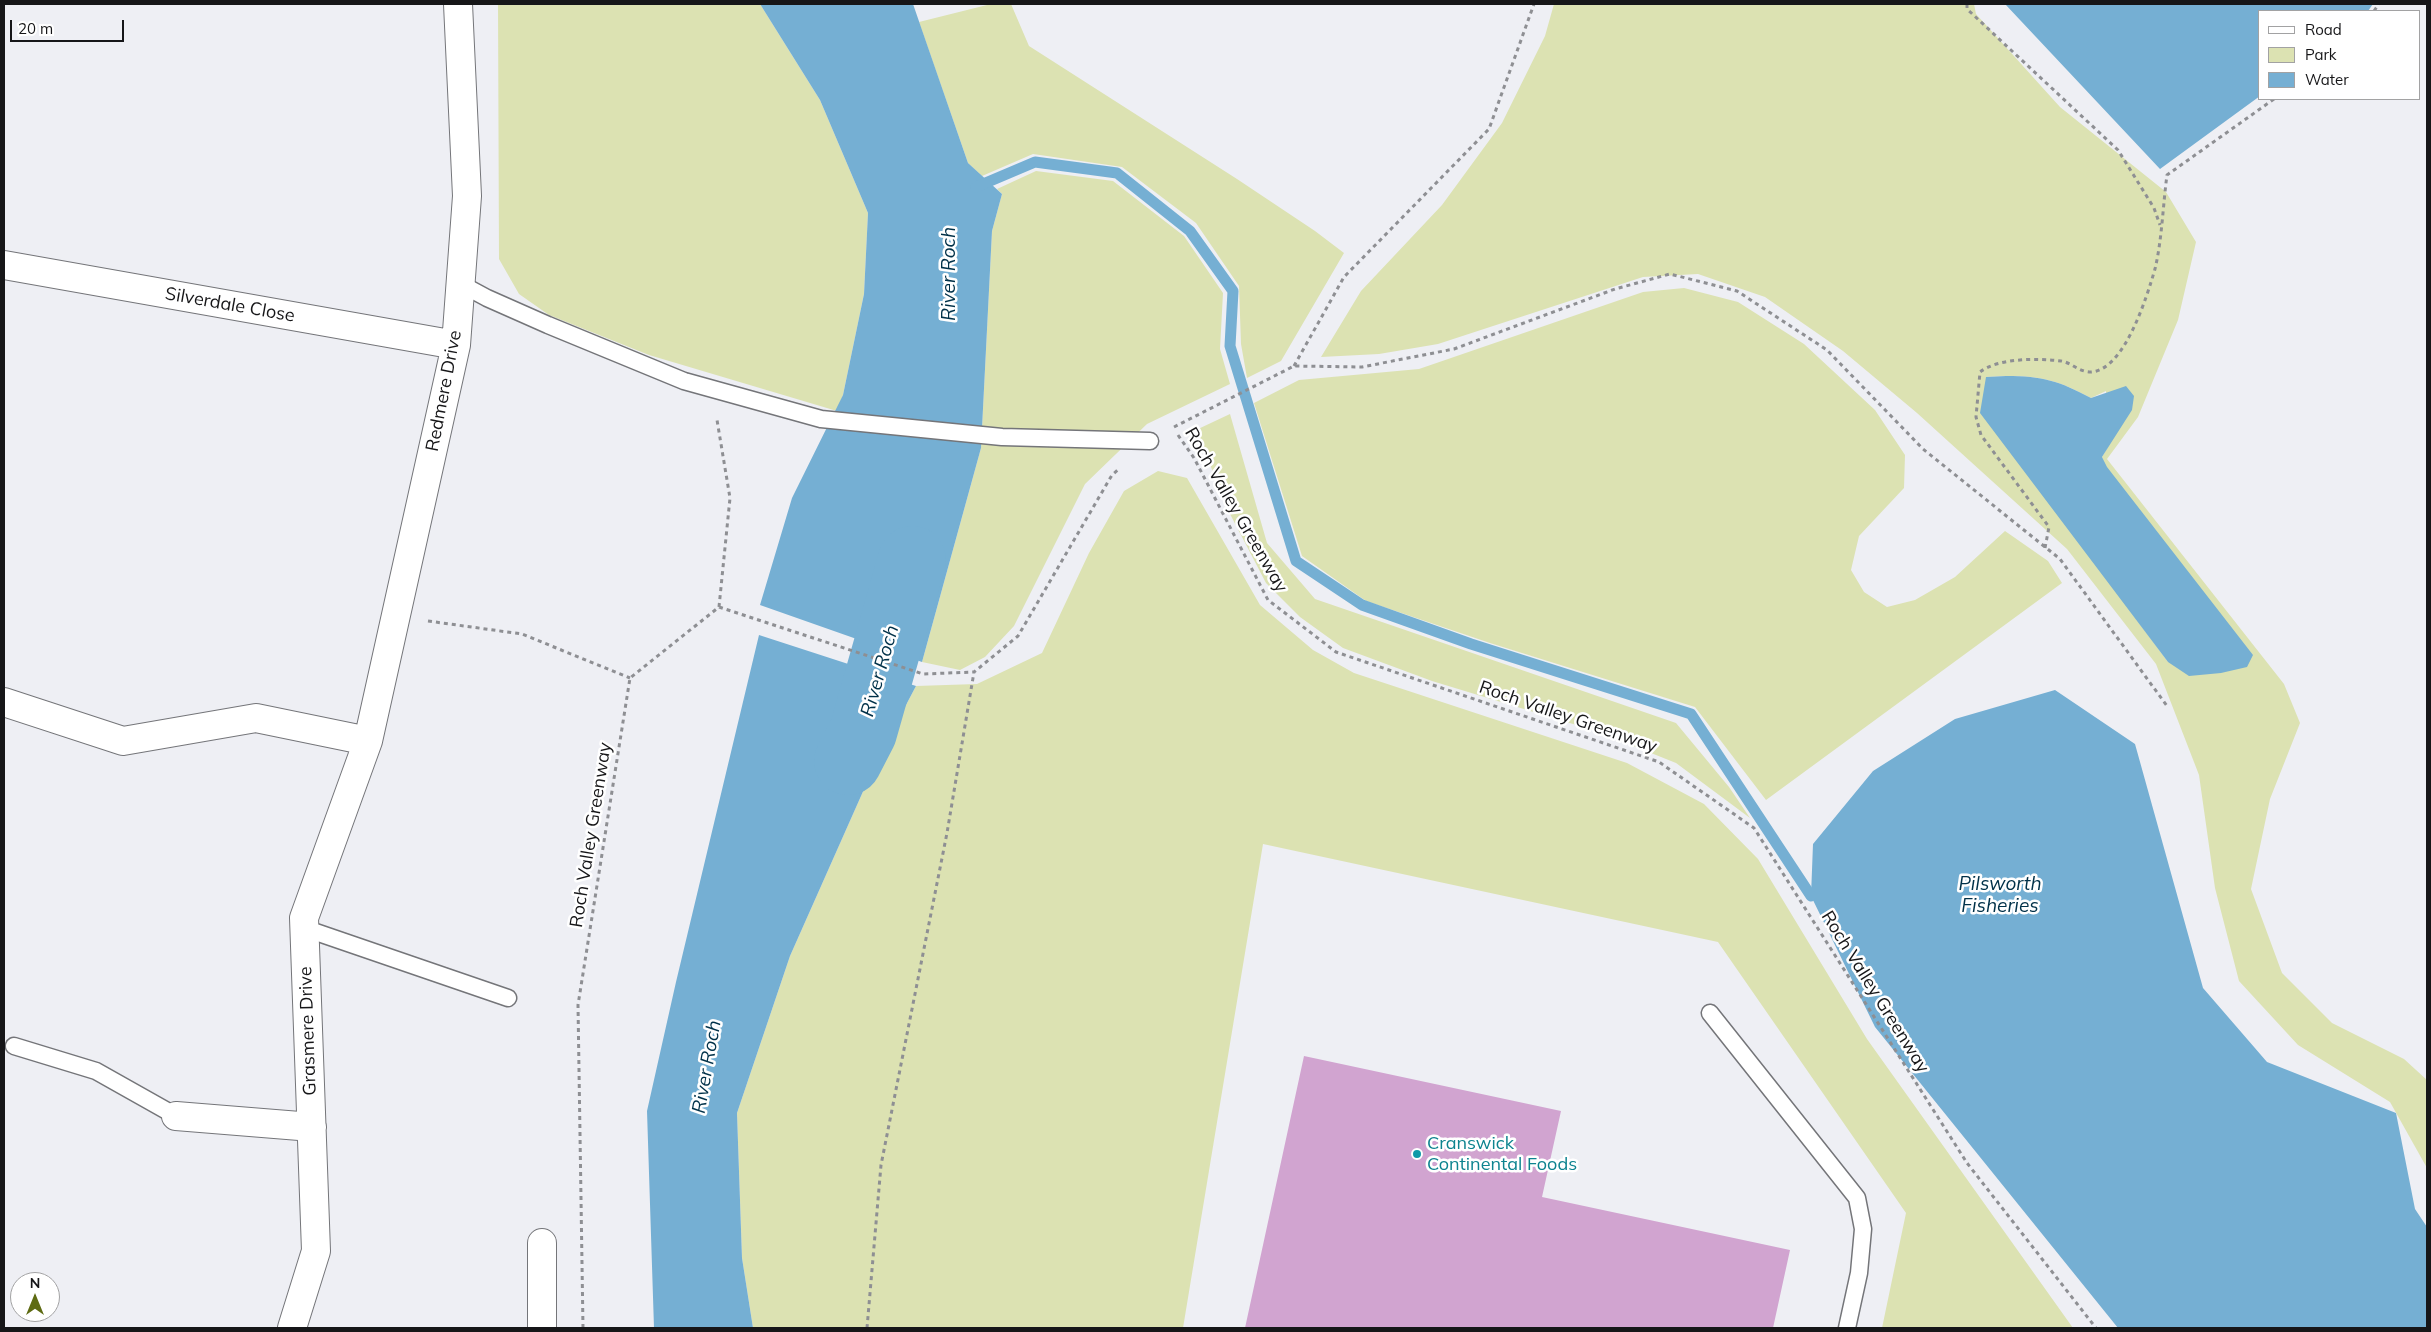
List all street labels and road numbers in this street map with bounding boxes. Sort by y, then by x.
street label: Silverdale Close [163,283,297,327]
street label: Redmere Drive [422,329,466,453]
street label: Roch Valley Greenway [1180,424,1292,596]
street label: Roch Valley Greenway [1476,676,1660,758]
street label: Roch Valley Greenway [566,741,616,929]
street label: Roch Valley Greenway [1816,907,1934,1077]
street label: Grasmere Drive [295,966,321,1096]

